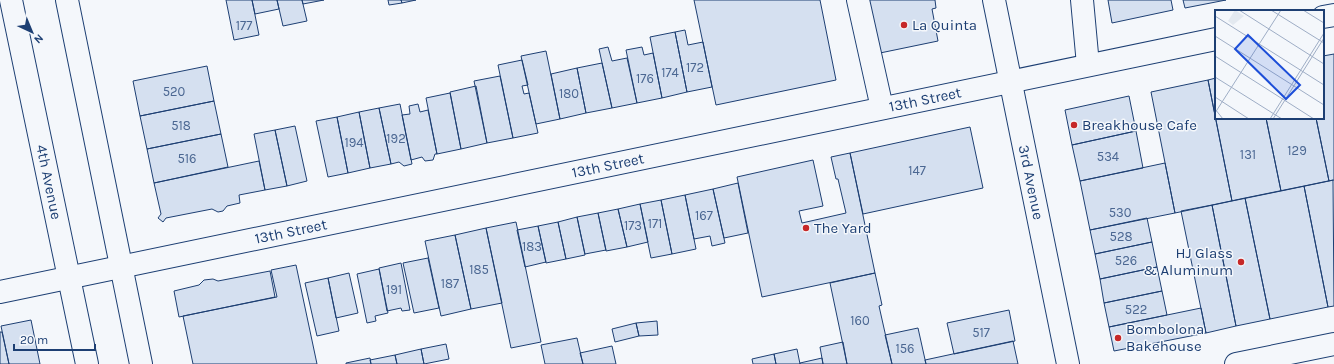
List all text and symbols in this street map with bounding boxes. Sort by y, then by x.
inset map [1215,10,1324,119]
north arrow [12,12,52,52]
place label: La Quinta [912,16,977,34]
house number: 177 [236,18,252,33]
marker: La Quinta [899,20,909,30]
text: N [31,31,46,46]
house number: 172 [686,60,704,75]
house number: 174 [661,65,679,80]
house number: 176 [636,71,654,86]
street label: 13th Street [887,83,963,116]
house number: 520 [163,84,186,99]
house number: 180 [559,86,579,101]
place label: Breakhouse Cafe [1082,116,1197,134]
house number: 518 [171,118,191,133]
marker: Breakhouse Cafe [1069,120,1079,130]
house number: 192 [386,131,406,146]
house number: 194 [344,135,364,150]
street label: 4th Avenue [32,143,66,221]
street label: 3rd Avenue [1015,143,1047,221]
house number: 129 [1287,143,1307,158]
house number: 131 [1240,147,1256,162]
street label: 13th Street [570,149,646,182]
house number: 534 [1097,149,1119,164]
house number: 516 [177,151,197,166]
house number: 147 [908,163,926,178]
house number: 530 [1109,205,1132,220]
house number: 167 [695,208,713,223]
street label: 13th Street [253,215,329,248]
house number: 171 [648,216,662,231]
house number: 173 [624,218,642,233]
place label: The Yard [814,219,872,237]
marker: The Yard [801,223,811,233]
house number: 528 [1110,229,1132,244]
house number: 183 [522,239,542,254]
place label: HJ Glass & Aluminum [1143,244,1233,279]
house number: 526 [1115,253,1137,268]
marker: HJ Glass & Aluminum [1236,257,1246,267]
house number: 185 [469,262,489,277]
house number: 187 [441,276,459,291]
house number: 191 [386,282,402,297]
house number: 522 [1125,302,1147,317]
house number: 160 [850,313,870,328]
place label: Bombolona Bakehouse [1126,320,1204,355]
house number: 517 [972,325,990,340]
scale bar [14,326,95,352]
text: 20 m [20,333,48,347]
marker: Bombolona Bakehouse [1113,333,1123,343]
house number: 156 [895,341,915,356]

